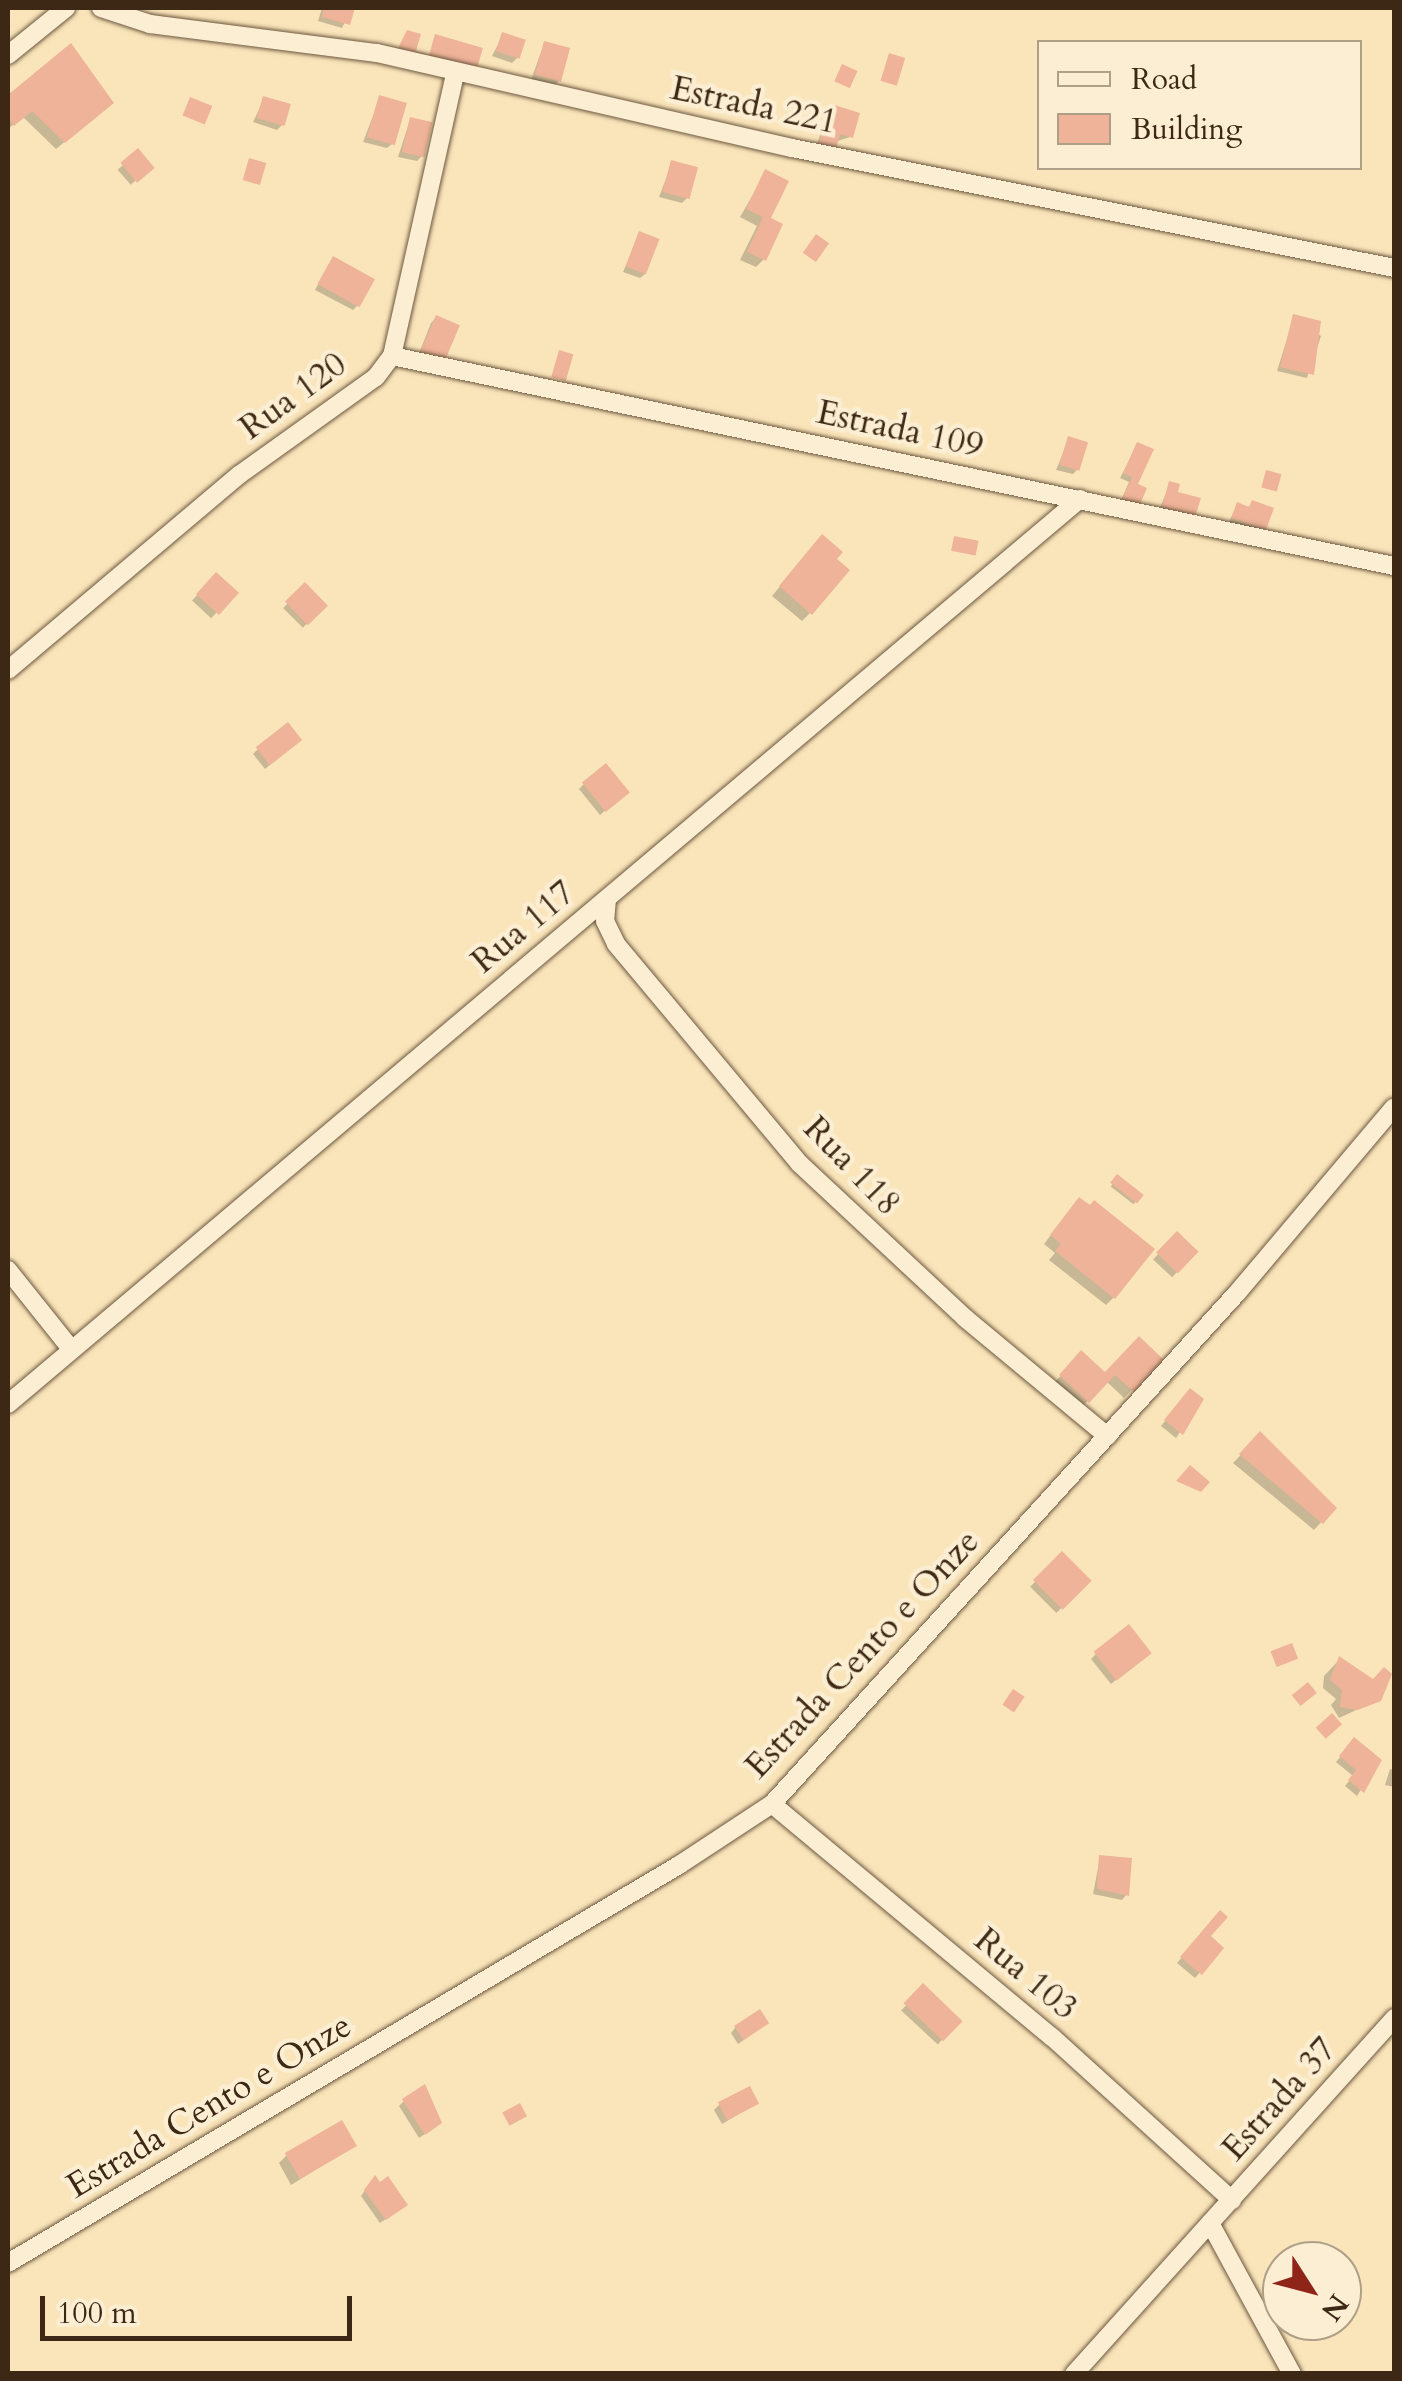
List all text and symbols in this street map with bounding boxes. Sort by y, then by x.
legend [1037,40,1362,170]
text: Road [1131,59,1197,100]
street label: Estrada 221 [667,67,841,143]
text: Building [1131,109,1242,150]
street label: Rua 120 [231,343,355,449]
street label: Estrada 109 [813,391,987,467]
street label: Rua 117 [463,872,583,982]
street label: Rua 118 [795,1108,909,1224]
street label: Estrada Cento e Onze [736,1521,988,1787]
street label: Rua 103 [966,1919,1086,2029]
street label: Estrada Cento e Onze [59,2004,359,2208]
street label: Estrada 37 [1213,2029,1345,2169]
north arrow [1262,2241,1362,2341]
scale bar [45,2276,358,2338]
text: N [1312,2286,1357,2328]
text: 100 m [57,2293,137,2334]

